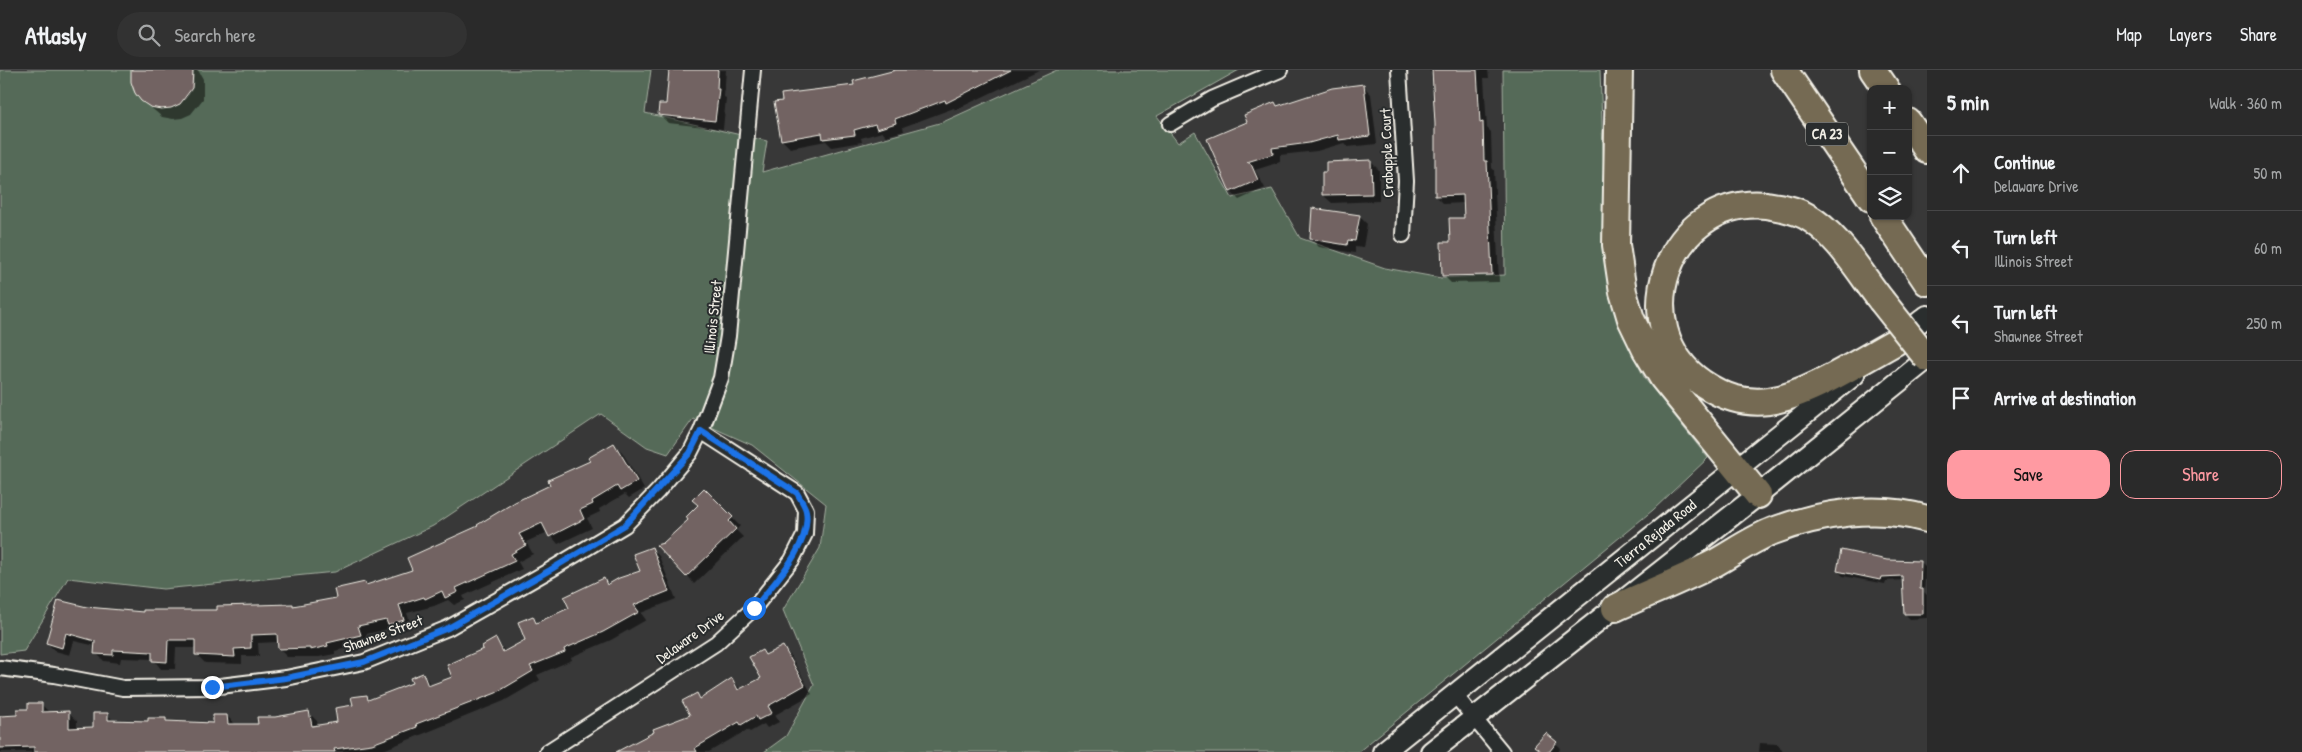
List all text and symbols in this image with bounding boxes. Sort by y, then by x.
search box [117,12,467,57]
text: Atlasly [25,19,87,51]
icon: search [135,21,163,49]
text: Search here [175,22,256,48]
text: Map [2116,22,2142,47]
text: Layers [2170,22,2212,47]
text: Share [2240,22,2277,47]
map controls [1867,85,1912,220]
button: + [1867,85,1912,130]
text: 5 min [1947,88,1989,117]
text: Walk · 360 m [2209,92,2282,114]
street label: Crabapple Court [1374,107,1399,198]
road number: CA 23 [1806,122,1848,146]
button: − [1867,130,1912,175]
text: Continue [1994,149,2055,175]
icon: ahead [1947,159,1975,187]
text: 50 m [2254,162,2282,184]
button: layers [1867,175,1912,220]
text: Delaware Drive [1994,175,2079,197]
text: Turn left [1994,224,2057,250]
icon: left [1947,234,1975,262]
text: 60 m [2254,237,2282,259]
text: Illinois Street [1994,250,2073,272]
street label: Illinois Street [698,278,727,355]
text: Turn left [1994,299,2057,325]
icon: left [1947,309,1975,337]
text: 250 m [2246,312,2282,334]
text: Shawnee Street [1994,325,2083,347]
icon: arrive [1947,384,1975,412]
text: Arrive at destination [1994,385,2136,411]
button: Save [1947,450,2110,499]
button: Share [2120,450,2282,499]
street label: Tierra Rejada Road [1610,494,1701,573]
route start [743,597,766,620]
street label: Delaware Drive [651,605,728,668]
street label: Shawnee Street [340,609,426,658]
route end [201,676,224,699]

